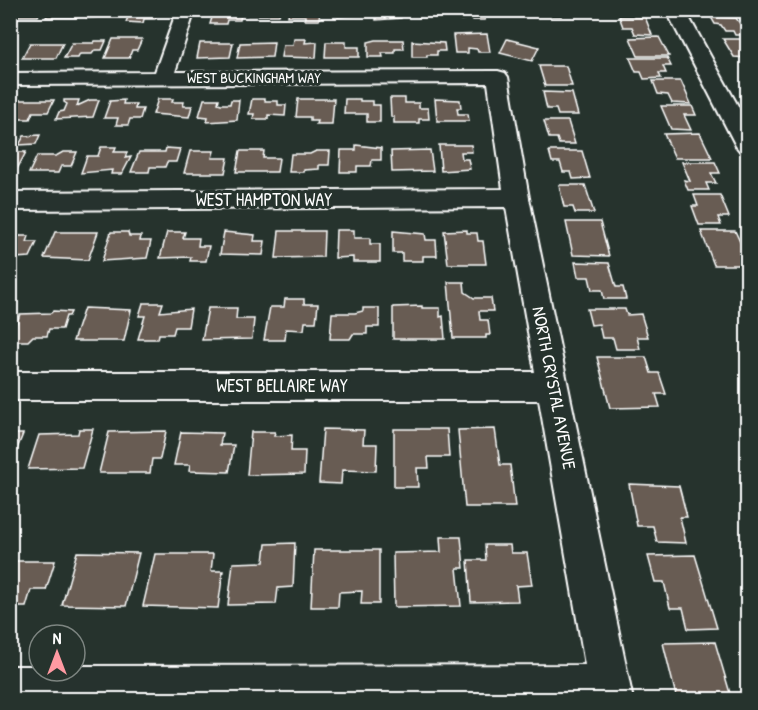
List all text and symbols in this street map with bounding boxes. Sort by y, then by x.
street label: WEST BUCKINGHAM WAY [187,67,321,88]
street label: WEST HAMPTON WAY [196,187,332,212]
street label: NORTH CRYSTAL AVENUE [526,304,583,471]
street label: WEST BELLAIRE WAY [216,373,348,398]
north arrow [27,623,87,683]
text: N [53,627,62,649]

